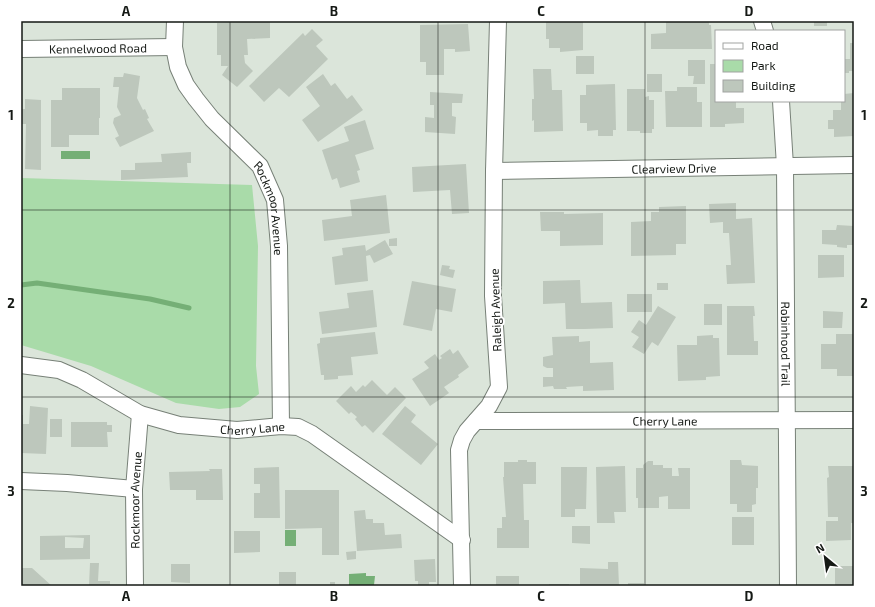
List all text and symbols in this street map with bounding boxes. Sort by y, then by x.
text: A [122,3,131,19]
text: B [330,3,338,19]
text: C [537,3,545,19]
text: D [745,3,754,19]
legend [715,30,845,102]
text: Road [751,38,779,52]
street label: Kennelwood Road [49,40,147,56]
text: Park [751,58,776,72]
text: Building [751,78,796,92]
text: 1 [8,107,14,123]
text: 1 [861,107,867,123]
street label: Rockmoor Avenue [252,158,286,255]
street label: Clearview Drive [631,160,717,176]
street label: Raleigh Avenue [487,268,503,352]
text: 2 [7,295,15,311]
text: 2 [860,295,868,311]
street label: Robinhood Trail [779,301,794,387]
street label: Cherry Lane [633,413,697,428]
street label: Cherry Lane [220,419,285,437]
street label: Rockmoor Avenue [127,451,144,549]
text: 3 [7,483,15,499]
text: 3 [860,483,868,499]
north arrow [805,537,845,577]
text: N [813,540,827,555]
text: A [122,588,131,604]
text: B [330,588,338,604]
text: C [537,588,545,604]
text: D [745,588,754,604]

